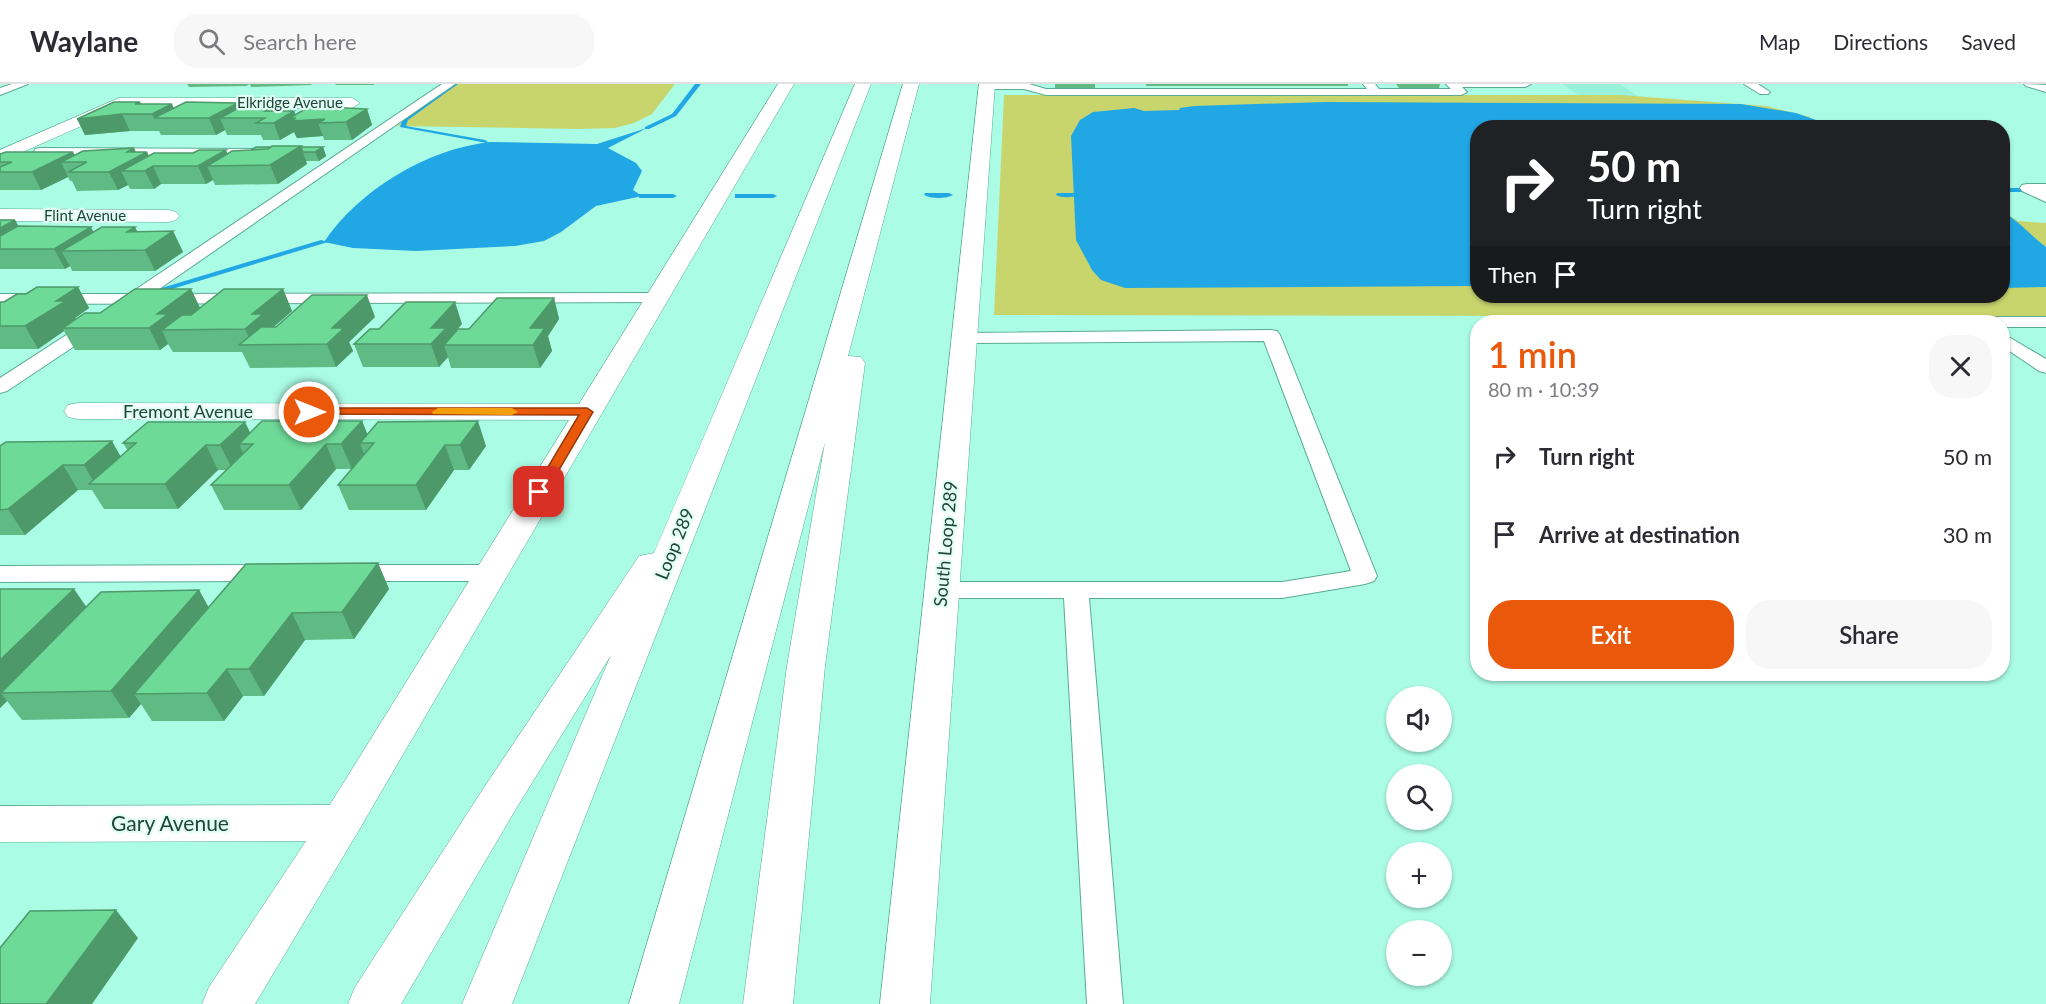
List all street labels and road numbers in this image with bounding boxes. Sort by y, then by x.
street label: Elkridge Avenue [237,93,343,111]
street label: Flint Avenue [44,206,126,224]
street label: Fremont Avenue [123,400,253,422]
street label: South Loop 289 [929,480,961,608]
street label: Loop 289 [650,505,698,583]
street label: Gary Avenue [111,810,229,835]

